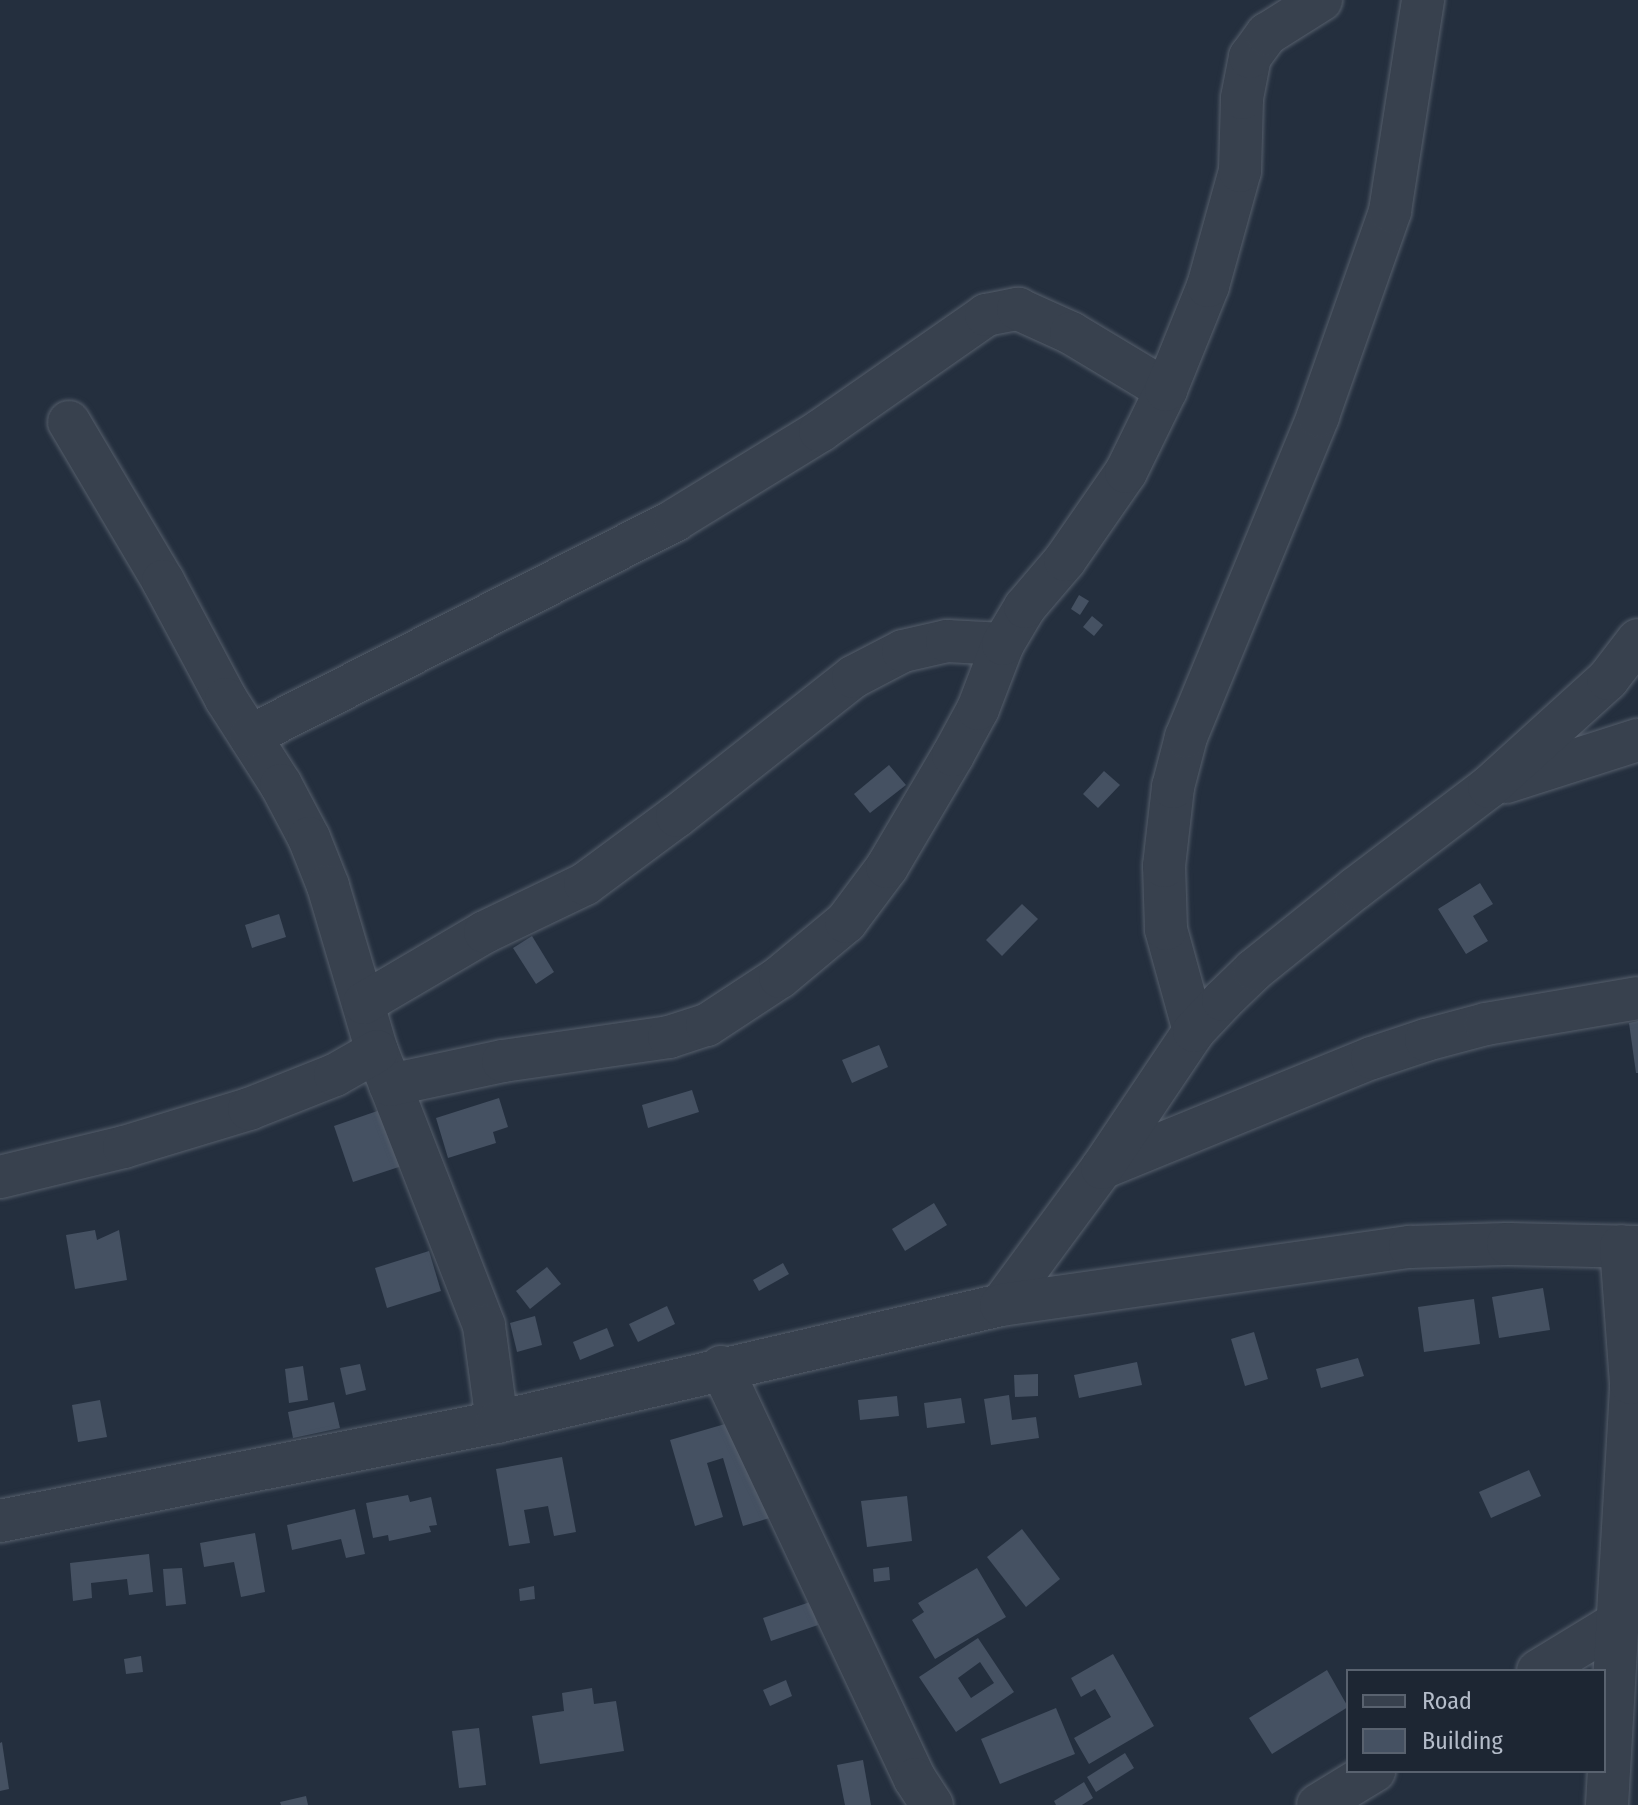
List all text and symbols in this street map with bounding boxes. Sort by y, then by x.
legend [1346,1669,1606,1773]
text: Road [1422,1687,1472,1715]
text: Building [1422,1727,1503,1755]

